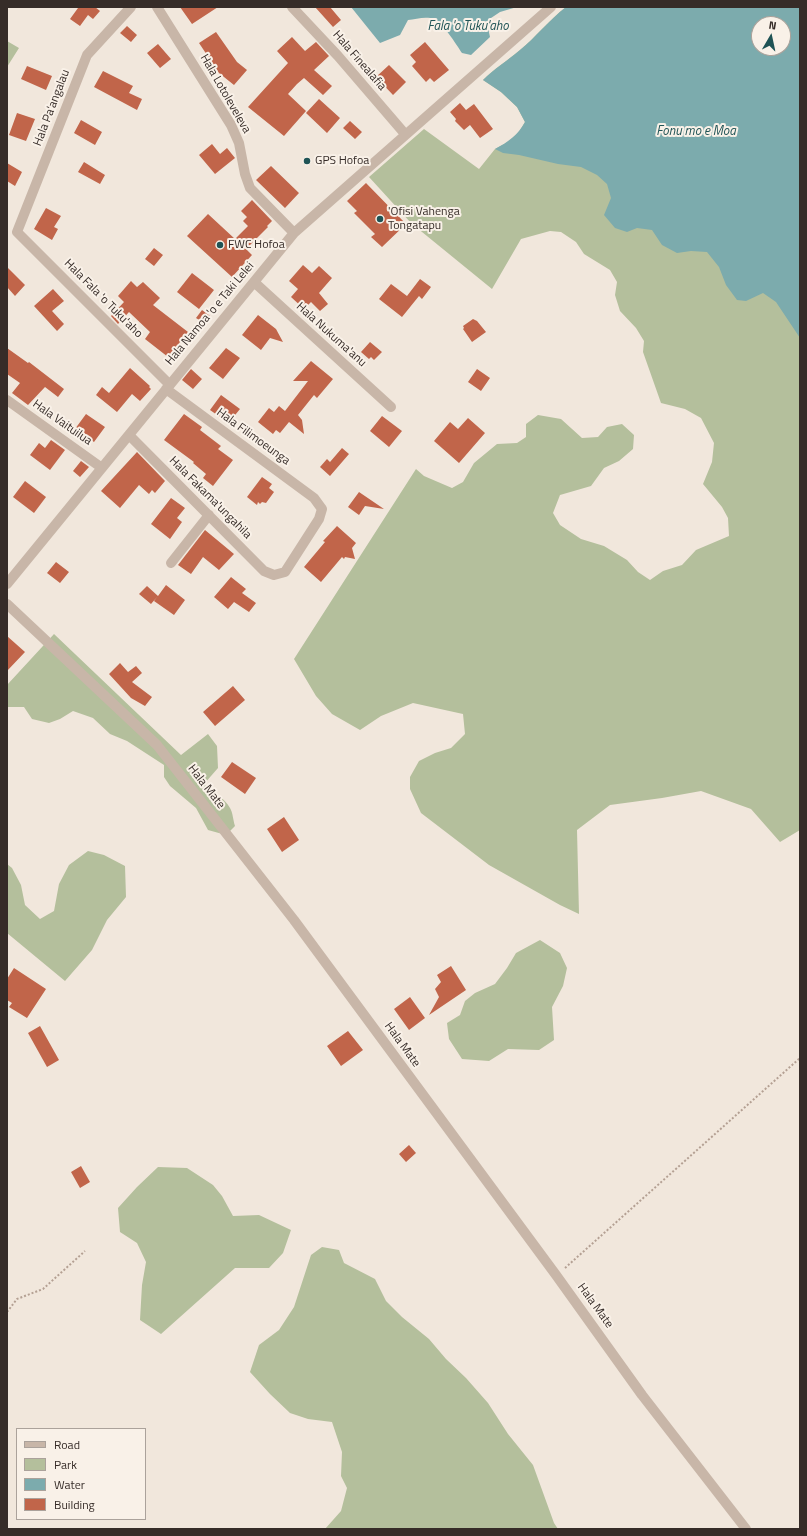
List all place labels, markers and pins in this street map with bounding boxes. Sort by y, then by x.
place label: GPS Hofoa [315,154,369,168]
marker: GPS Hofoa [302,156,312,166]
place label: 'Ofisi Vahenga Tongatapu [388,205,460,233]
marker: 'Ofisi Vahenga Tongatapu [375,214,385,224]
place label: FWC Hofoa [228,238,285,252]
marker: FWC Hofoa [215,240,225,250]

